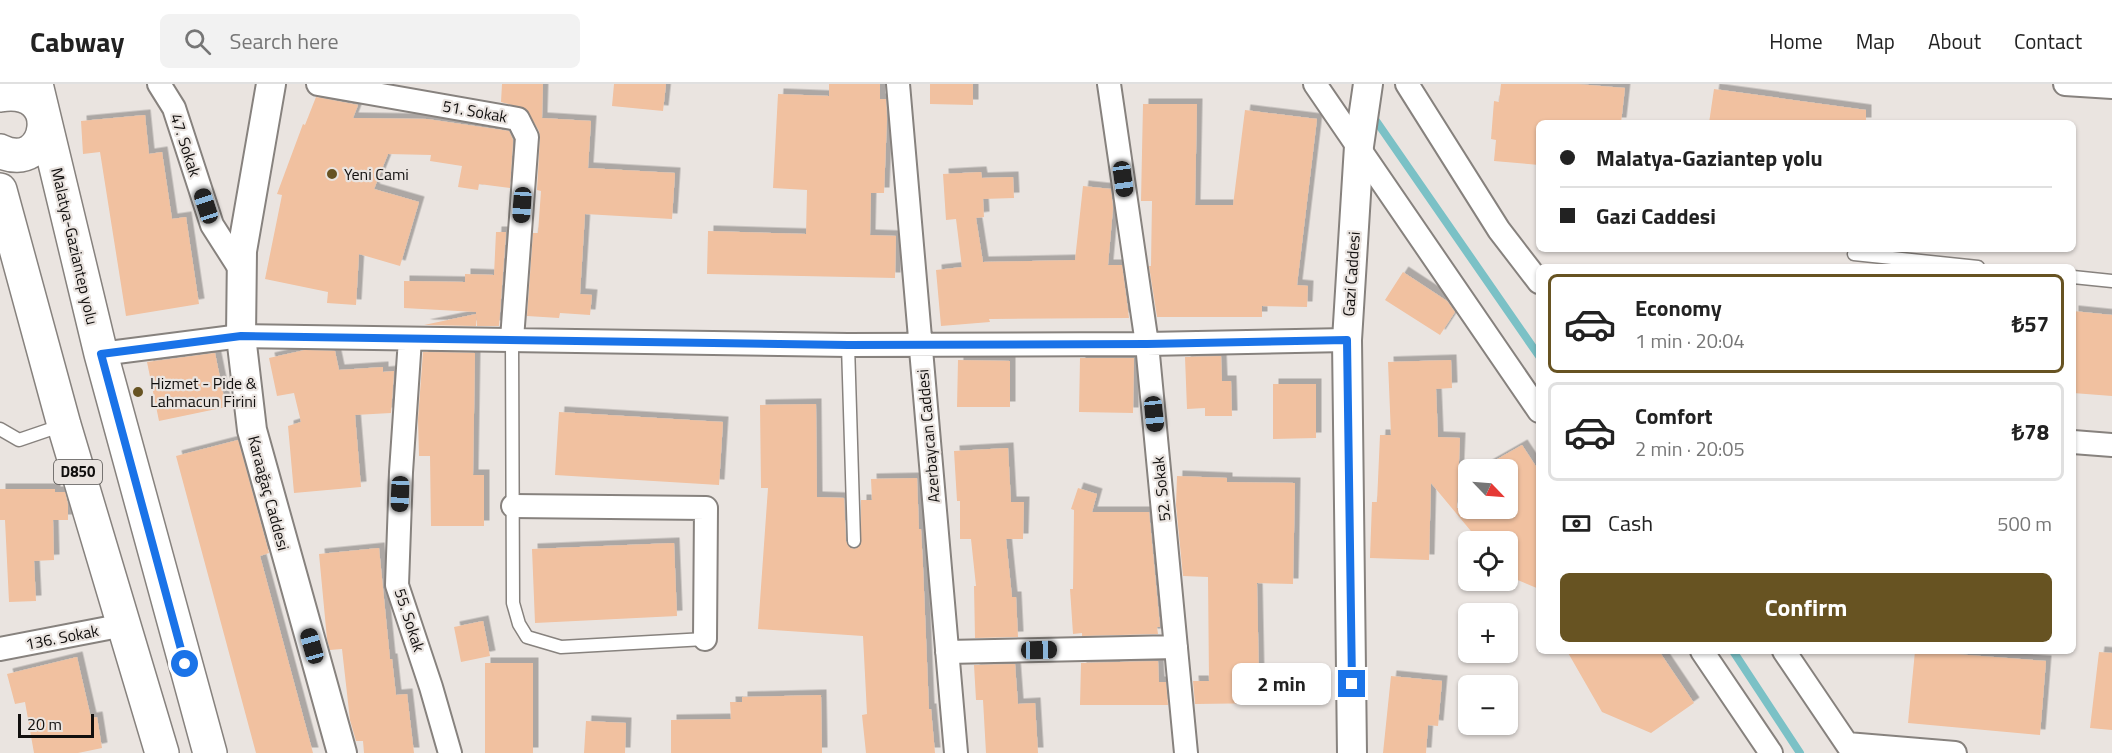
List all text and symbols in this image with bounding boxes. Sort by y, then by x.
search box [160,14,580,68]
text: Cabway [30,20,124,63]
text: Search here [229,24,339,58]
icon: search [181,25,214,58]
text: Home [1769,25,1823,57]
text: Map [1856,25,1895,57]
text: About [1928,25,1981,57]
text: Contact [2014,25,2082,57]
street label: 51. Sokak [441,94,510,129]
street label: 47. Sokak [164,110,208,180]
text: Malatya-Gaziantep yolu [1596,141,1823,175]
car [1112,160,1134,198]
place label: Yeni Cami [344,162,409,186]
street label: Malatya-Gaziantep yolu [45,165,105,327]
marker: Yeni Cami [325,167,339,181]
car [192,186,220,226]
car [512,186,532,224]
text: Gazi Caddesi [1596,199,1716,233]
street label: Gazi Caddesi [1336,231,1366,317]
text: Economy [1635,291,1722,325]
icon: car [1563,297,1617,351]
text: ₺57 [2012,307,2049,341]
text: 1 min · 20:04 [1635,325,1745,356]
street label: Azerbaycan Caddesi [910,368,946,504]
place label: Hizmet - Pide & Lahmacun Firini [150,371,257,413]
marker: Hizmet - Pide & Lahmacun Firini [131,385,145,399]
car [1143,395,1165,433]
text: Comfort [1635,399,1713,433]
icon: car [1563,405,1617,459]
text: ₺78 [2012,415,2049,449]
street label: Karaağaç Caddesi [242,433,296,553]
text: 2 min · 20:05 [1635,433,1745,464]
street label: 52. Sokak [1146,455,1176,523]
north arrow [1458,459,1518,519]
map controls [1458,459,1518,735]
road number: D850 [54,460,102,484]
car [390,476,410,512]
text: Cash [1608,506,1653,540]
icon: cash [1560,507,1593,540]
text: 500 m [1997,508,2052,539]
button: locate [1458,531,1518,591]
button: Confirm [1560,573,2052,642]
street label: 55. Sokak [388,585,432,655]
button: + [1458,603,1518,663]
street label: 136. Sokak [23,618,101,656]
car [298,626,326,666]
car [1021,641,1057,659]
route start [171,650,198,677]
callout: 2 min [1232,663,1331,705]
text: 2 min [1257,668,1306,699]
route end [1338,670,1365,697]
button: − [1458,675,1518,735]
scale bar [18,711,94,738]
text: 20 m [27,712,62,736]

